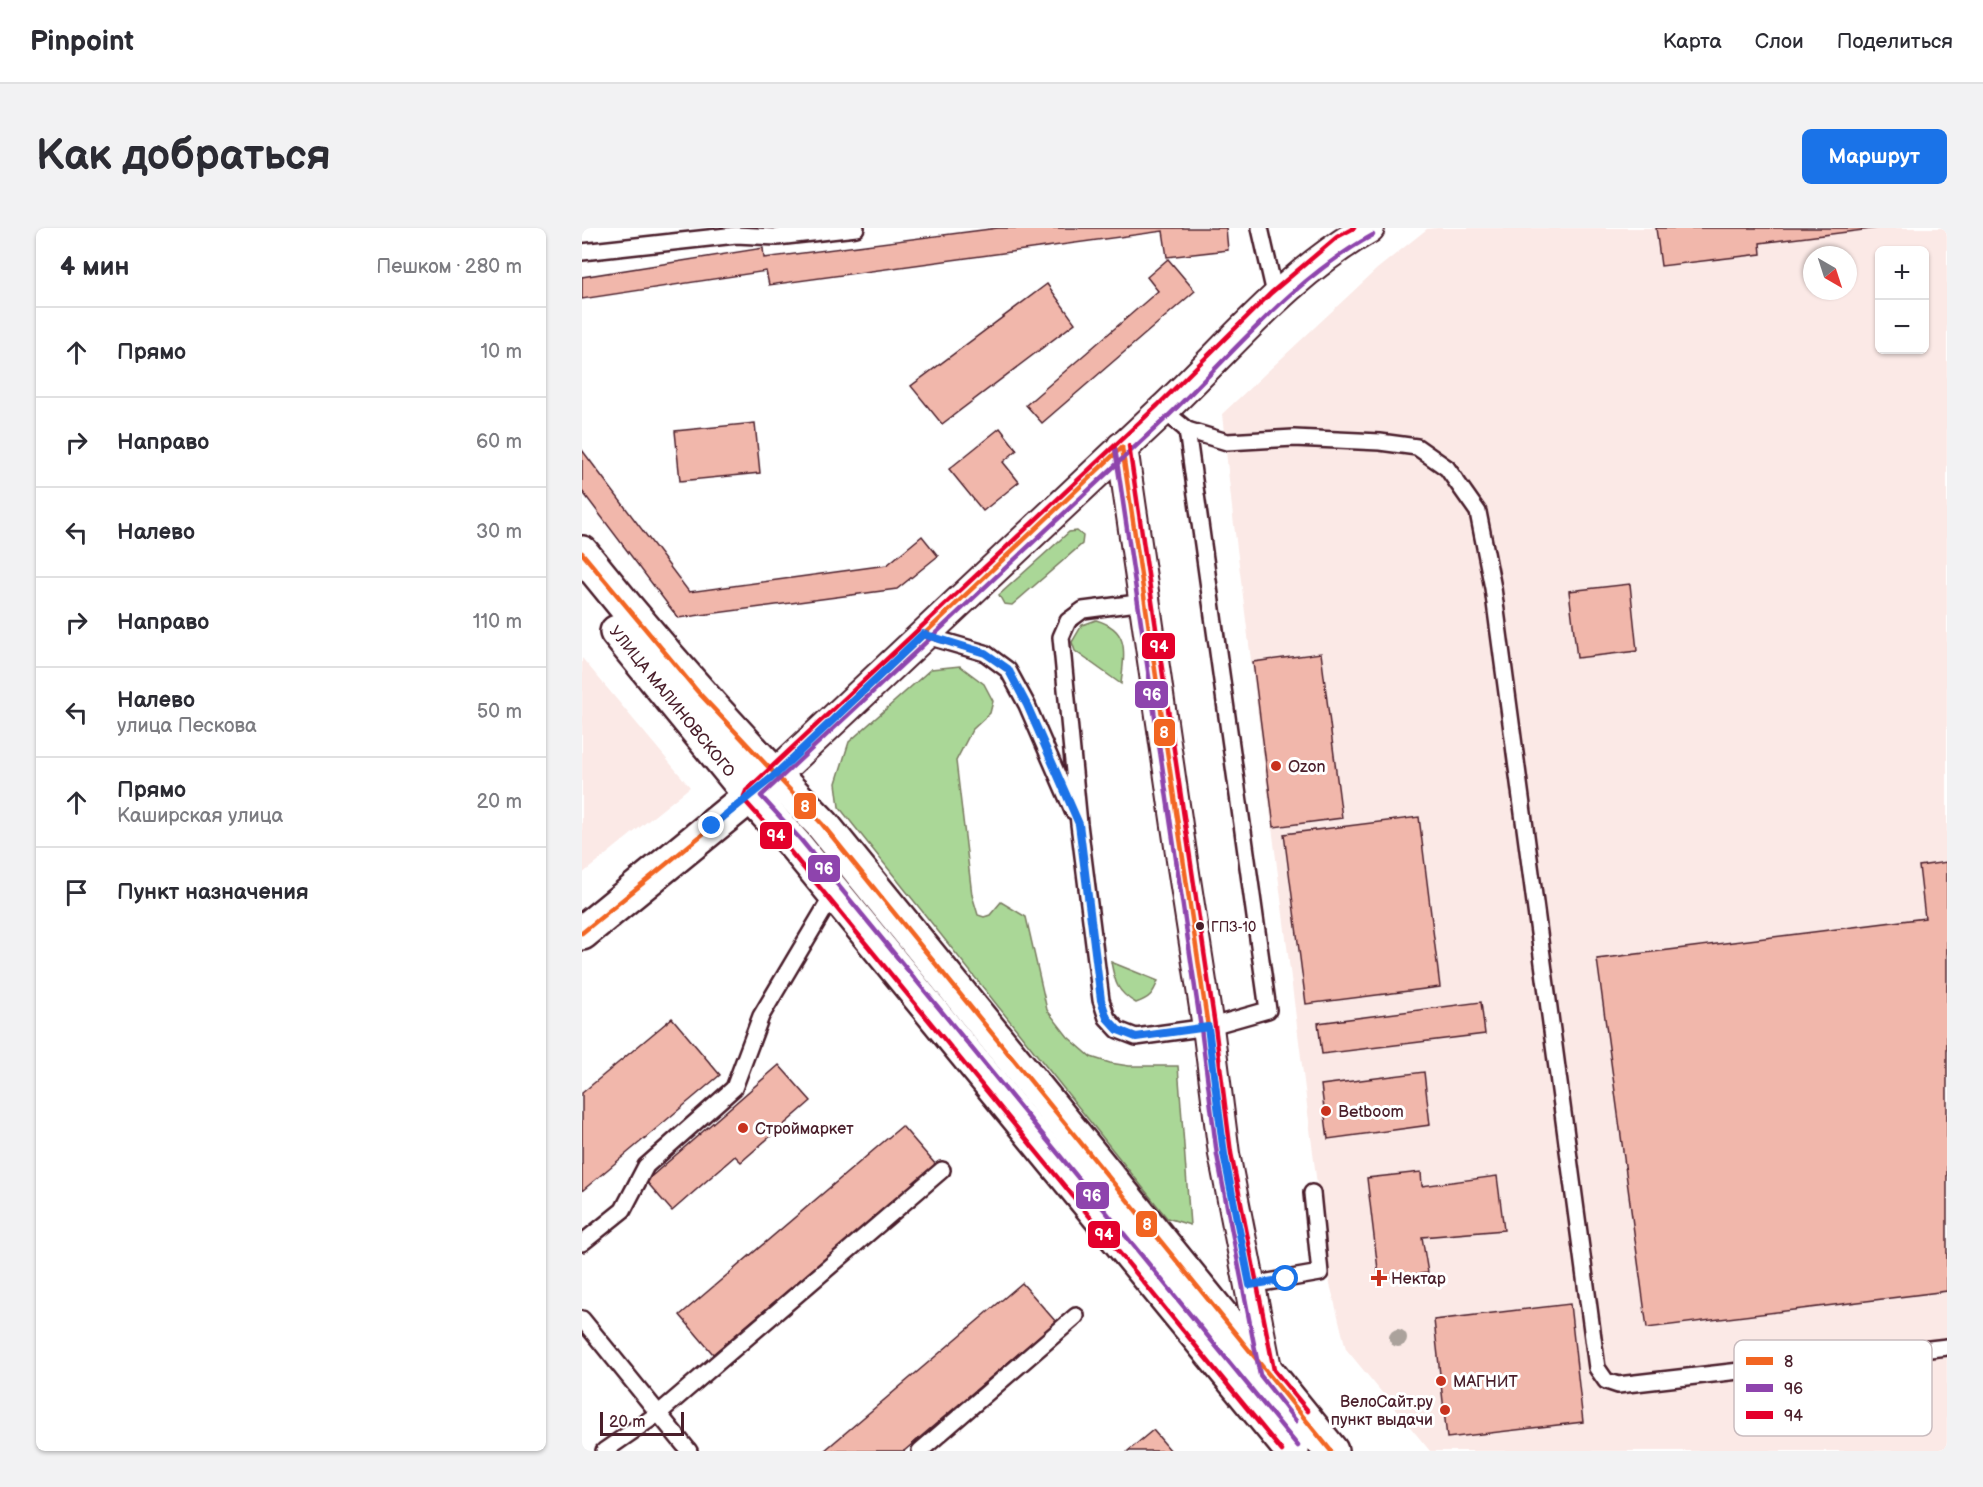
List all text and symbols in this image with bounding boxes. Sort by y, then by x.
text: Pinpoint [30,25,134,58]
text: Карта [1663,29,1722,54]
text: Слои [1755,29,1804,54]
text: Поделиться [1837,29,1953,54]
button: Маршрут [1802,129,1947,184]
text: Как добраться [36,131,331,182]
north arrow [1803,246,1857,300]
map controls [1875,246,1929,354]
button: + [1875,246,1929,300]
text: 4 мин [60,252,129,283]
text: Пешком · 280 m [376,255,522,279]
button: − [1875,300,1929,354]
icon: ahead [60,336,93,369]
text: Прямо [117,339,186,366]
text: 10 m [481,340,522,364]
icon: right [60,426,93,459]
text: Направо [117,429,209,456]
text: 60 m [476,430,522,454]
icon: left [60,516,93,549]
text: Налево [117,519,195,546]
text: 30 m [476,520,522,544]
icon: right [60,606,93,639]
text: Направо [117,609,209,636]
text: 110 m [473,610,522,634]
street label: УЛИЦА МАЛИНОВСКОГО [605,622,739,782]
line badge: 94 [1141,632,1176,660]
text: 94 [1150,638,1169,657]
line badge: 96 [1134,680,1169,709]
text: 96 [1142,686,1162,705]
text: Налево [117,687,195,714]
icon: left [60,696,93,729]
text: 50 m [477,700,522,724]
text: улица Пескова [117,714,257,738]
line badge: 8 [1153,718,1176,747]
text: 8 [1159,724,1169,743]
place label: Ozon [1288,758,1326,777]
marker: Ozon [1269,759,1283,773]
text: Прямо [117,777,186,804]
icon: ahead [60,786,93,819]
text: 20 m [477,790,522,814]
line badge: 8 [793,792,817,820]
text: 8 [800,798,810,817]
text: Каширская улица [117,804,283,828]
route end [698,812,724,838]
line badge: 94 [759,821,793,850]
text: 94 [767,827,786,846]
line badge: 96 [807,854,841,883]
text: 96 [814,860,834,879]
icon: arrive [60,876,93,909]
text: Пункт назначения [117,879,309,906]
place label: ГПЗ-10 [1211,919,1256,936]
marker: ГПЗ-10 [1194,920,1206,932]
place label: Betboom [1338,1103,1404,1122]
marker: Betboom [1319,1104,1333,1118]
place label: Строймаркет [755,1120,854,1139]
marker: Строймаркет [736,1121,750,1135]
line badge: 96 [1075,1181,1110,1210]
text: 96 [1082,1187,1102,1206]
line badge: 8 [1135,1210,1158,1238]
text: 8 [1142,1216,1152,1235]
line badge: 94 [1087,1220,1121,1249]
text: 94 [1095,1226,1114,1245]
route start [1272,1265,1298,1291]
place label: Нектар [1391,1270,1446,1289]
marker: Нектар [1372,1271,1386,1285]
legend [1734,1340,1932,1436]
text: 8 [1784,1353,1793,1372]
place label: МАГНИТ [1453,1373,1519,1392]
marker: МАГНИТ [1434,1374,1448,1388]
text: 96 [1784,1380,1803,1399]
place label: ВелоСайт.ру пункт выдачи [1331,1393,1434,1430]
marker: ВелоСайт.ру пункт выдачи [1438,1403,1452,1417]
text: 94 [1784,1407,1803,1426]
scale bar [600,1409,684,1436]
text: 20 m [609,1413,645,1432]

